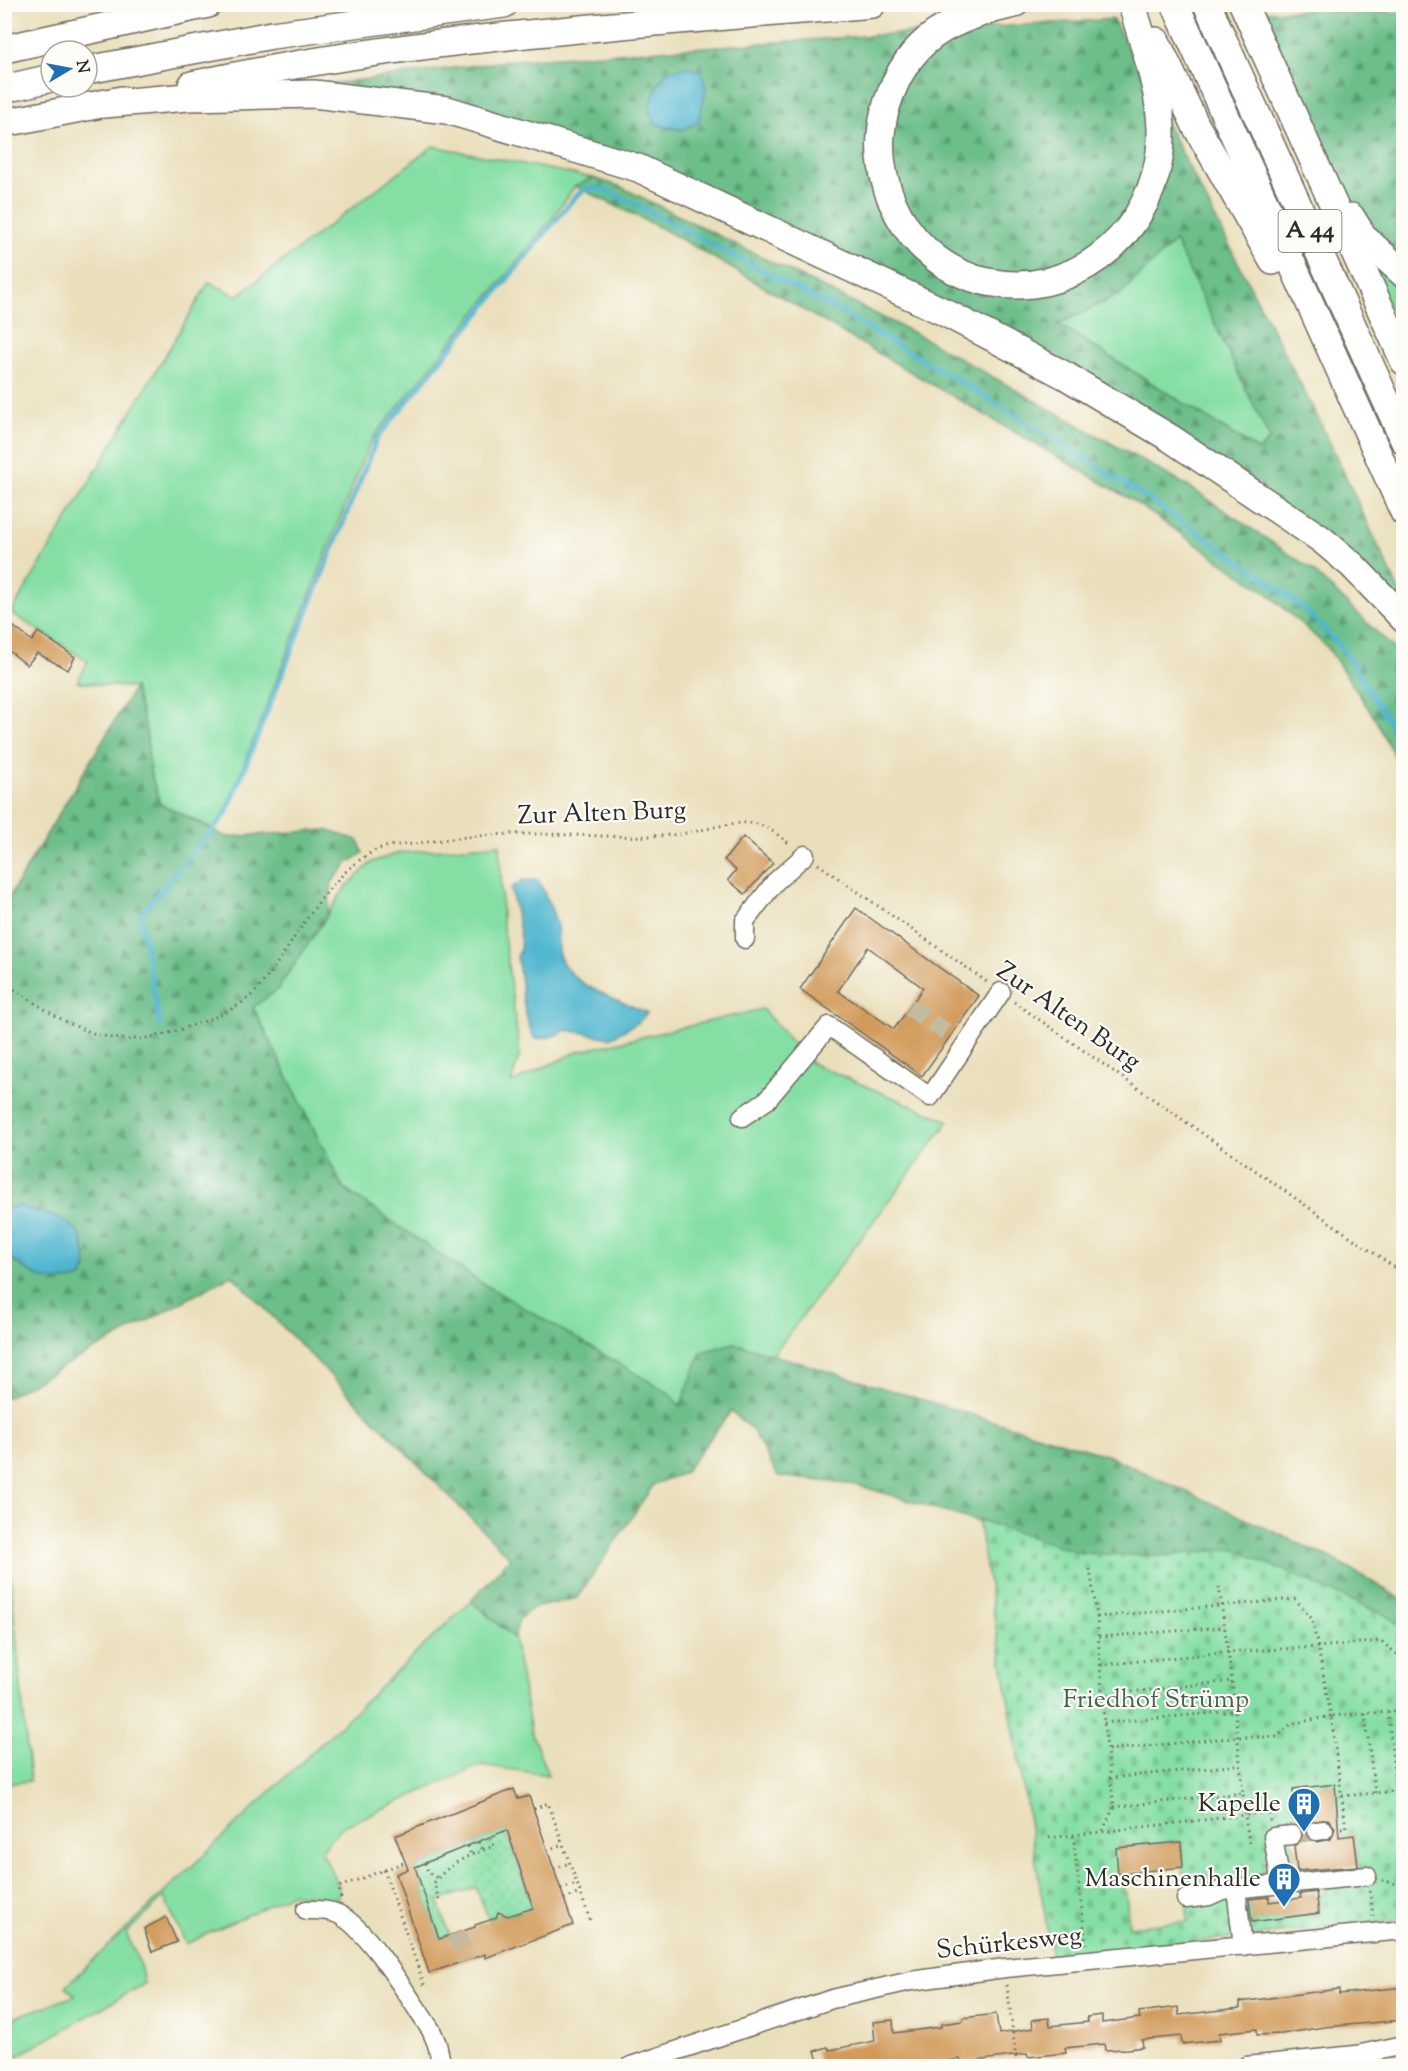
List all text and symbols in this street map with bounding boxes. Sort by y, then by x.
north arrow [39,39,99,99]
text: N [69,59,94,75]
road number: A 44 [1278,210,1342,252]
street label: Zur Alten Burg [517,793,687,835]
street label: Zur Alten Burg [988,953,1148,1081]
park label: Friedhof Strümp [1063,1682,1249,1719]
place label: Kapelle [1198,1786,1281,1823]
building icon: Kapelle [1286,1786,1322,1833]
place label: Maschinenhalle [1084,1861,1261,1898]
building icon: Maschinenhalle [1266,1861,1302,1908]
street label: Schürkesweg [934,1918,1084,1970]

